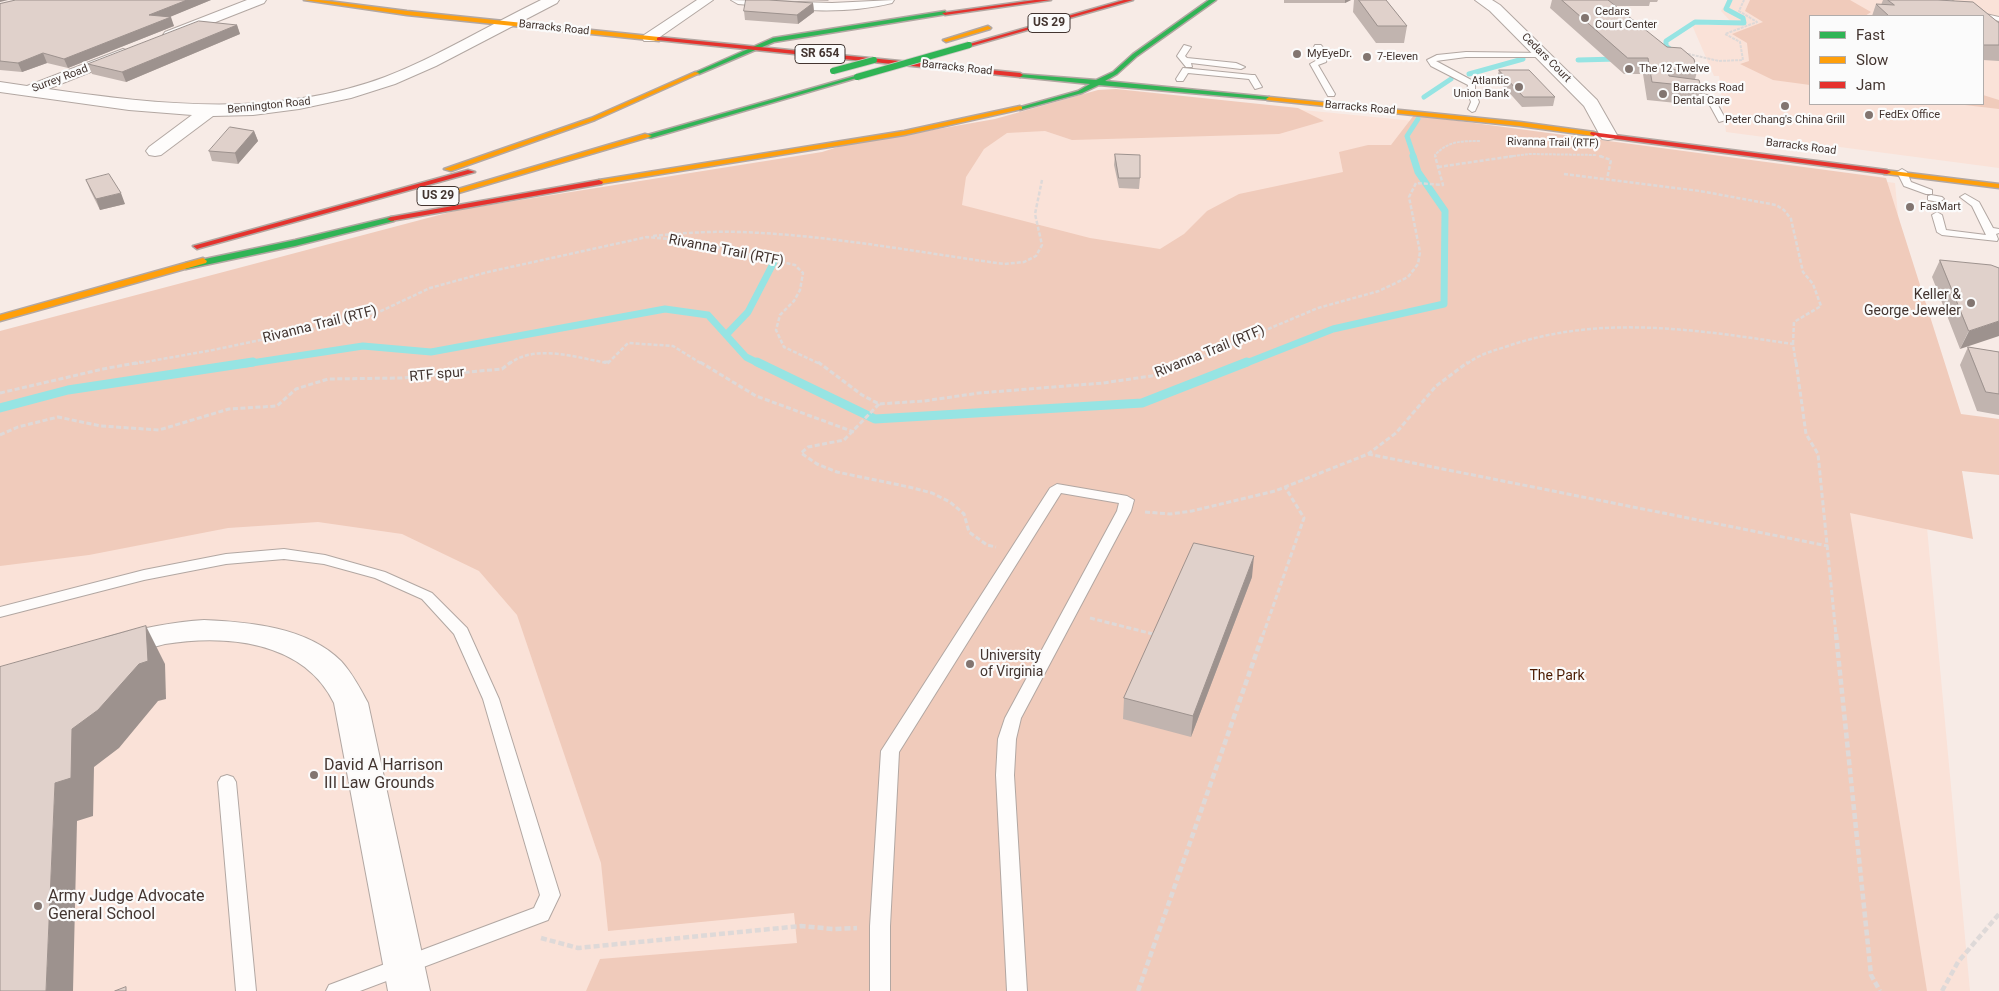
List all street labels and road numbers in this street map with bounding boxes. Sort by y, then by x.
road number: US 29 [1028,13,1070,32]
street label: Barracks Road [518,18,590,38]
street label: Cedars Court [1519,31,1573,85]
road number: SR 654 [795,44,845,64]
street label: Barracks Road [921,58,993,78]
street label: Surrey Road [30,62,90,96]
street label: Bennington Road [227,95,311,117]
street label: Barracks Road [1324,98,1396,118]
street label: Rivanna Trail (RTF) [1507,136,1599,150]
street label: Barracks Road [1765,136,1837,158]
road number: US 29 [417,187,459,206]
street label: Rivanna Trail (RTF) [667,232,785,270]
street label: Rivanna Trail (RTF) [261,303,379,347]
street label: Rivanna Trail (RTF) [1153,322,1267,382]
street label: RTF spur [409,364,465,386]

